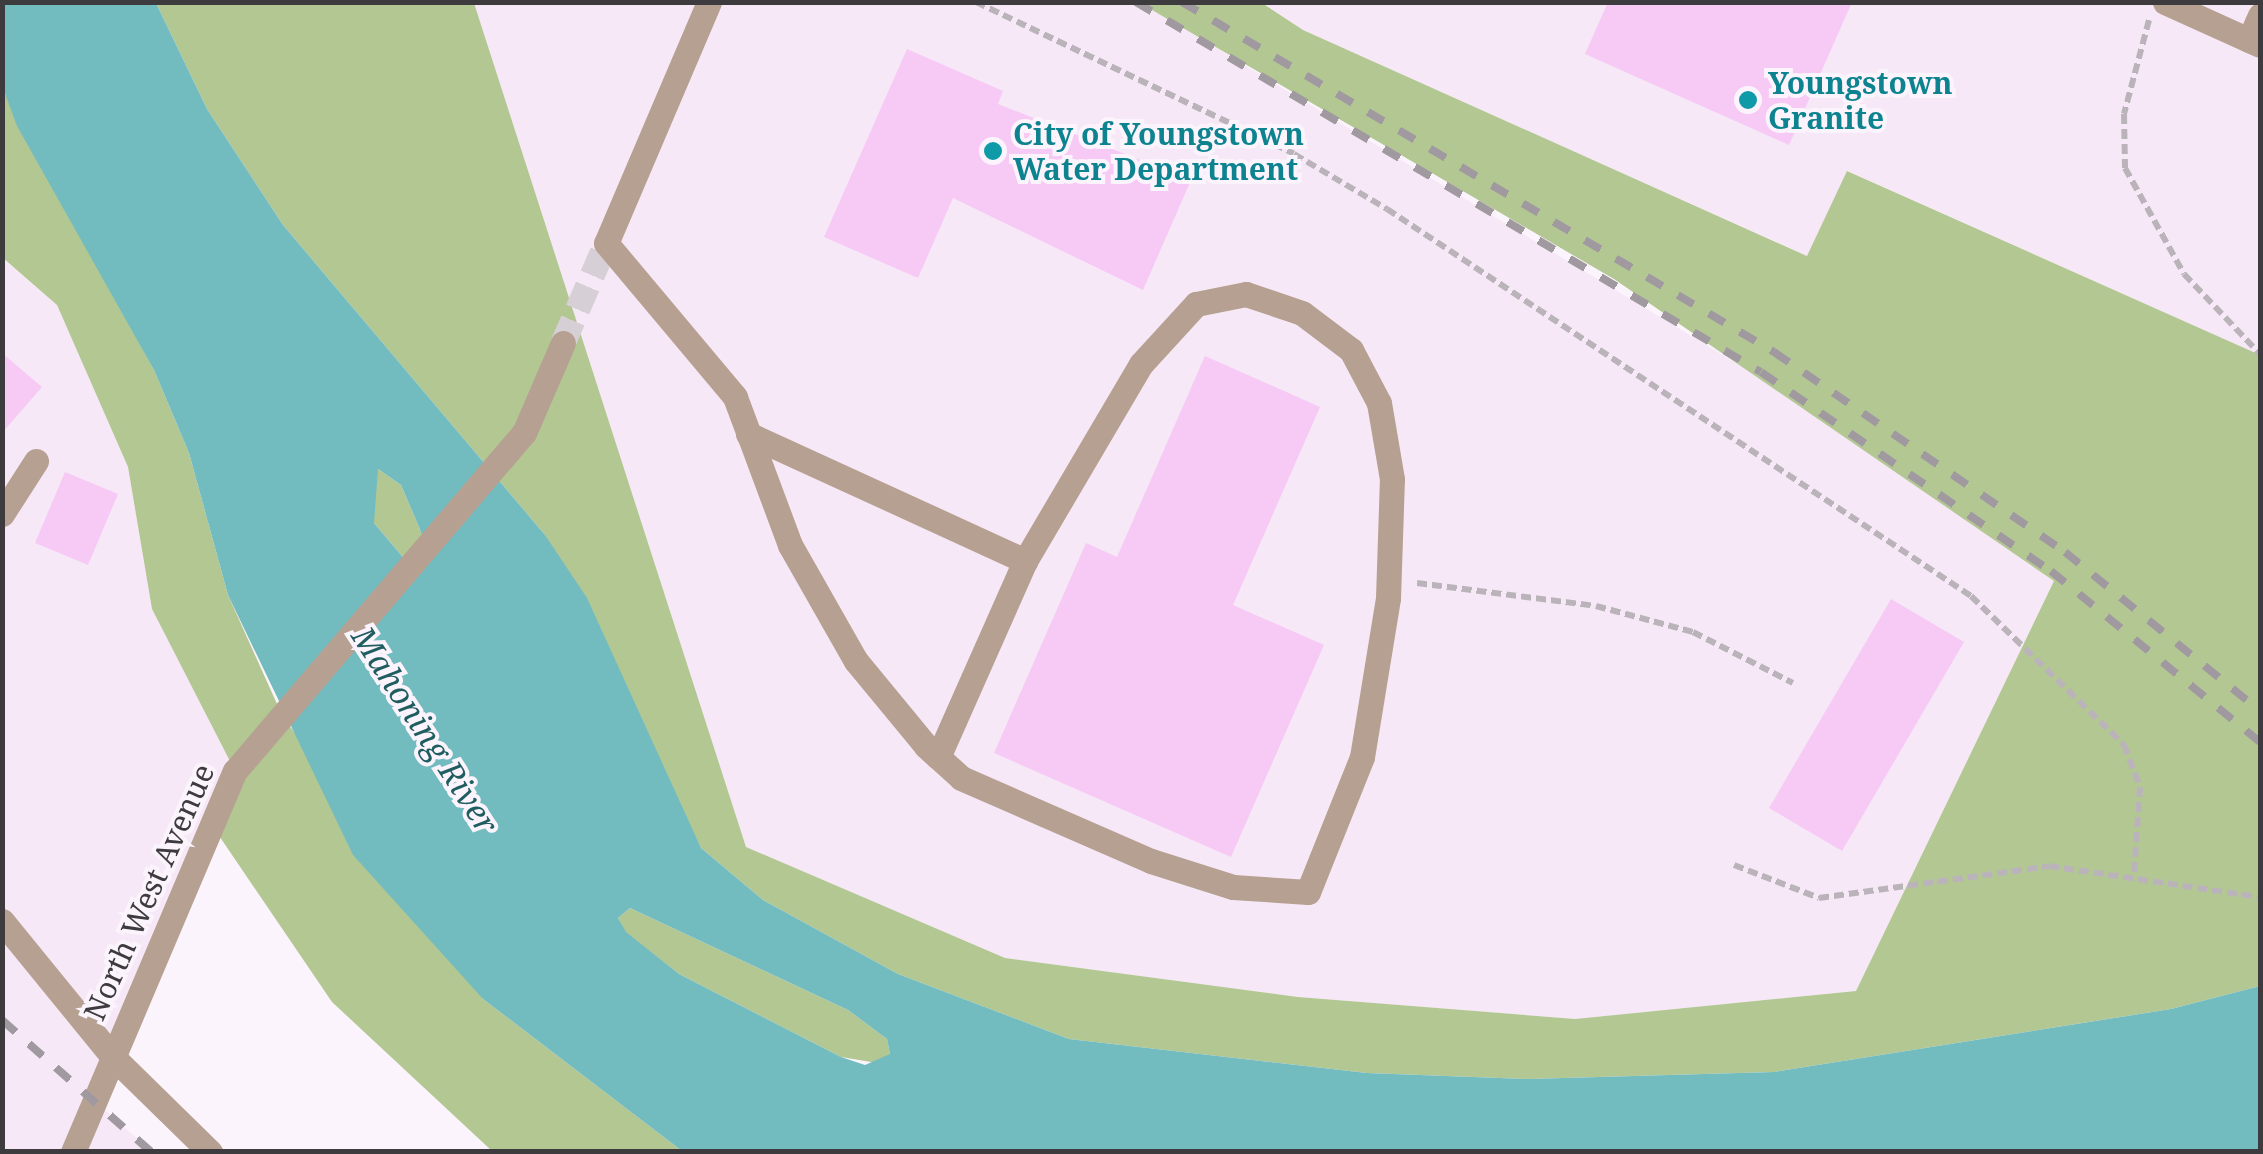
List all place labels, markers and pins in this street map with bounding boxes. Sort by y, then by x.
place label: Youngstown Granite [1768,65,1953,136]
marker: Youngstown Granite [1737,89,1759,111]
place label: City of Youngstown Water Department [1013,116,1304,186]
marker: City of Youngstown Water Department [982,140,1004,162]

